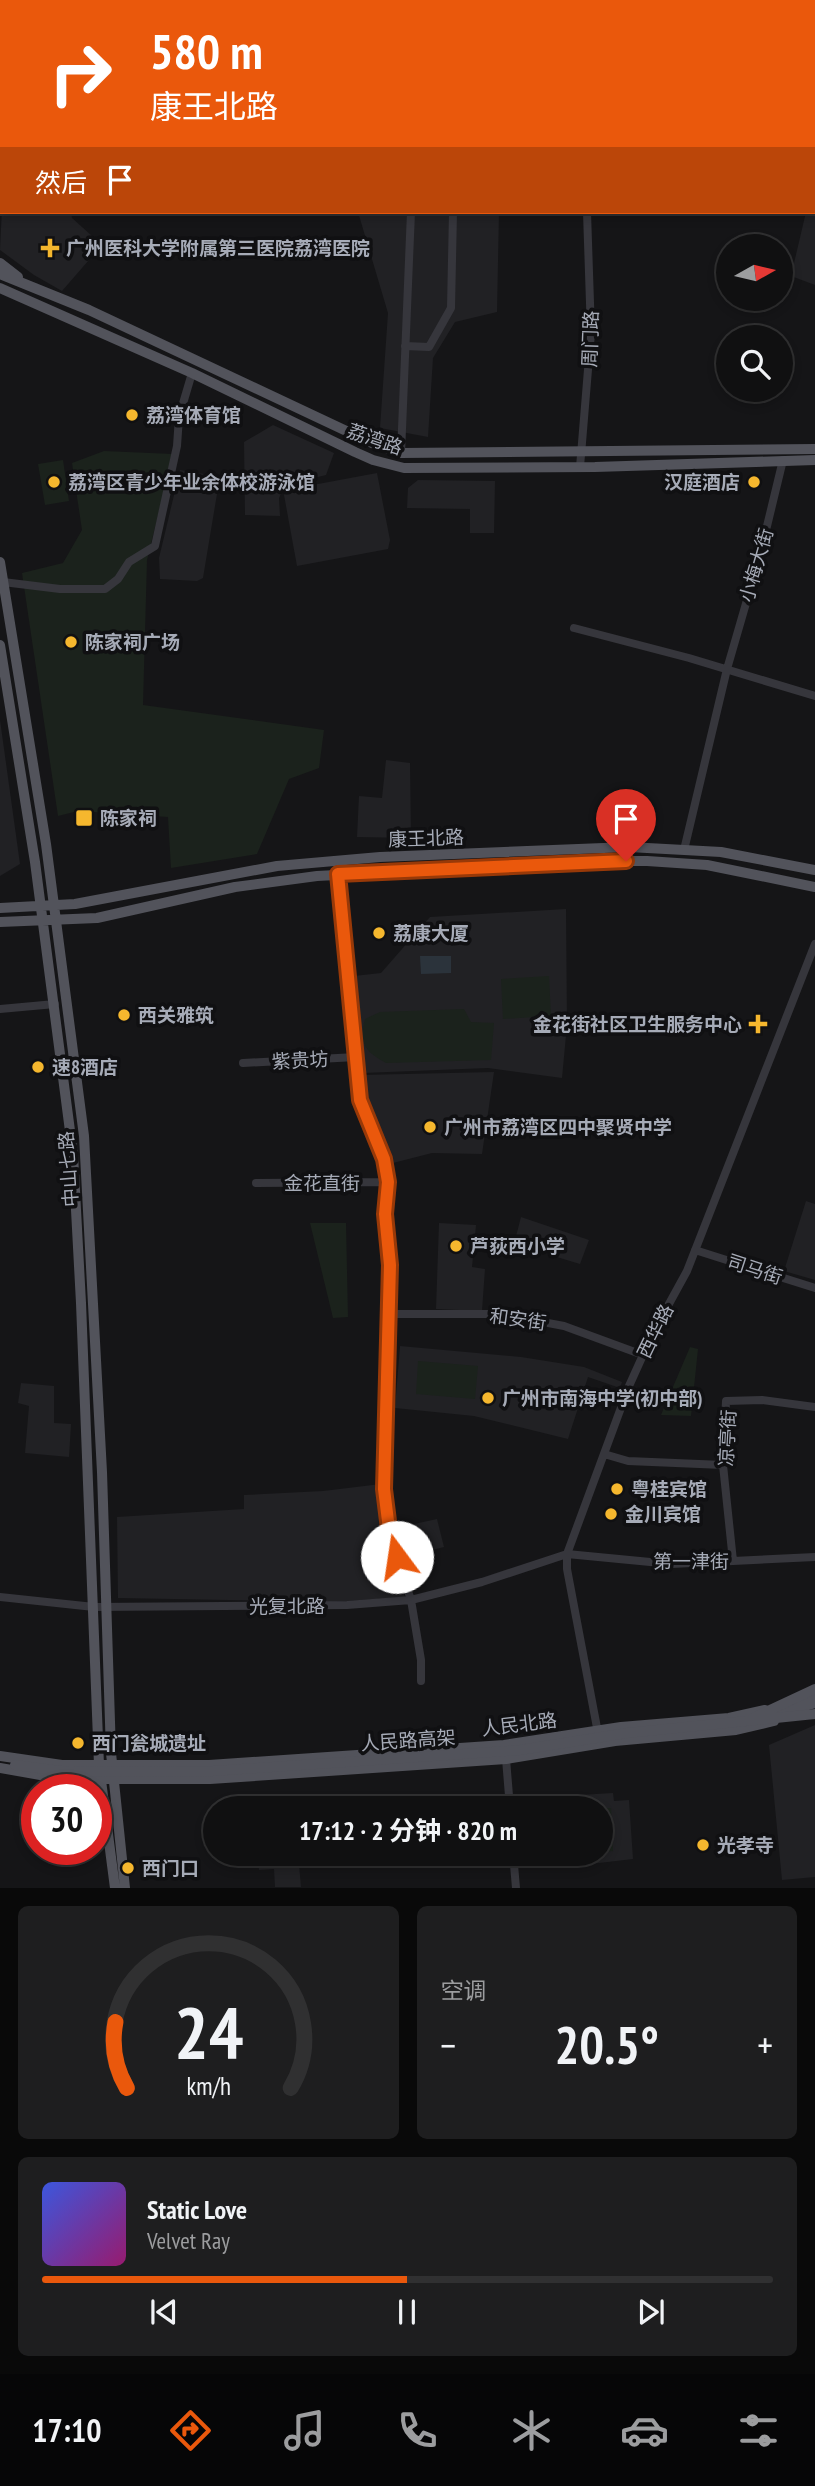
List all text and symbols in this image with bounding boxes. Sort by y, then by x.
text: 580 m [150,19,263,83]
icon: right [35,28,126,119]
text: 康王北路 [150,85,278,127]
icon: arrive [101,161,139,199]
text: 然后 [35,166,87,199]
north arrow [716,234,793,312]
map controls [716,234,793,402]
place label: 广州医科大学附属第三医院荔湾医院 [66,236,370,260]
marker: 广州医科大学附属第三医院荔湾医院 [40,238,60,258]
street label: 周门路 [577,310,603,368]
button: search [716,325,793,402]
place label: 荔湾体育馆 [146,403,241,427]
marker: 荔湾体育馆 [124,407,140,423]
street label: 荔湾路 [344,418,406,460]
place label: 荔湾区青少年业余体校游泳馆 [68,470,315,494]
place label: 汉庭酒店 [664,470,740,494]
marker: 荔湾区青少年业余体校游泳馆 [46,474,62,490]
marker: 汉庭酒店 [746,474,762,490]
street label: 小梅大街 [734,525,778,605]
place label: 陈家祠广场 [85,630,180,654]
marker: 陈家祠广场 [63,634,79,650]
pin [596,789,656,861]
icon: arrive [607,800,645,838]
place label: 陈家祠 [100,806,157,830]
marker: 陈家祠 [74,808,94,828]
street label: 康王北路 [388,825,464,851]
place label: 荔康大厦 [393,921,469,945]
marker: 荔康大厦 [371,925,387,941]
place label: 西关雅筑 [138,1003,214,1027]
marker: 西关雅筑 [116,1007,132,1023]
place label: 金花街社区卫生服务中心 [533,1012,742,1036]
marker: 金花街社区卫生服务中心 [748,1014,768,1034]
street label: 紫贵坊 [271,1047,329,1073]
place label: 速8酒店 [52,1055,118,1079]
marker: 速8酒店 [30,1059,46,1075]
place label: 广州市荔湾区四中聚贤中学 [444,1115,672,1139]
marker: 广州市荔湾区四中聚贤中学 [422,1119,438,1135]
street label: 中山七路 [53,1130,83,1208]
street label: 金花直街 [284,1171,360,1195]
place label: 芦荻西小学 [470,1234,565,1258]
marker: 芦荻西小学 [448,1238,464,1254]
street label: 司马街 [724,1249,786,1289]
street label: 西华路 [632,1300,678,1362]
street label: 和安街 [488,1303,548,1335]
place label: 广州市南海中学(初中部) [502,1386,703,1410]
marker: 广州市南海中学(初中部) [480,1390,496,1406]
street label: 凉亭街 [714,1409,740,1467]
place label: 粤桂宾馆 [631,1477,707,1501]
marker: 粤桂宾馆 [609,1481,625,1497]
place label: 金川宾馆 [625,1502,701,1526]
marker: 金川宾馆 [603,1506,619,1522]
position arrow [360,1520,434,1594]
street label: 第一津街 [653,1549,729,1573]
street label: 光复北路 [249,1594,325,1618]
street label: 人民北路 [480,1707,558,1741]
street label: 人民路高架 [360,1725,456,1755]
place label: 西门瓮城遗址 [92,1731,206,1755]
marker: 西门瓮城遗址 [70,1735,86,1751]
speed limit sign: 30 [21,1774,112,1865]
text: 17:12 · 2 分钟 · 820 m [299,1814,517,1847]
place label: 光孝寺 [717,1833,774,1857]
marker: 光孝寺 [695,1837,711,1853]
place label: 西门口 [142,1856,199,1880]
marker: 西门口 [120,1860,136,1876]
text: 空调 [441,1976,487,2005]
text: 24 [173,1985,243,2079]
text: 20.5° [554,2011,659,2078]
text: − [441,2020,456,2069]
text: + [757,2020,773,2069]
text: km/h [186,2070,230,2102]
text: Static Love [147,2193,247,2226]
text: Velvet Ray [147,2226,230,2255]
icon: previous [145,2293,183,2331]
icon: pause [388,2293,426,2331]
icon: next [632,2293,670,2331]
icon: directions [166,2406,215,2455]
icon: music [280,2406,329,2455]
icon: phone [393,2406,442,2455]
icon: climate [507,2406,556,2455]
icon: car [620,2406,669,2455]
icon: filters [734,2406,783,2455]
text: 17:10 [32,2409,101,2451]

